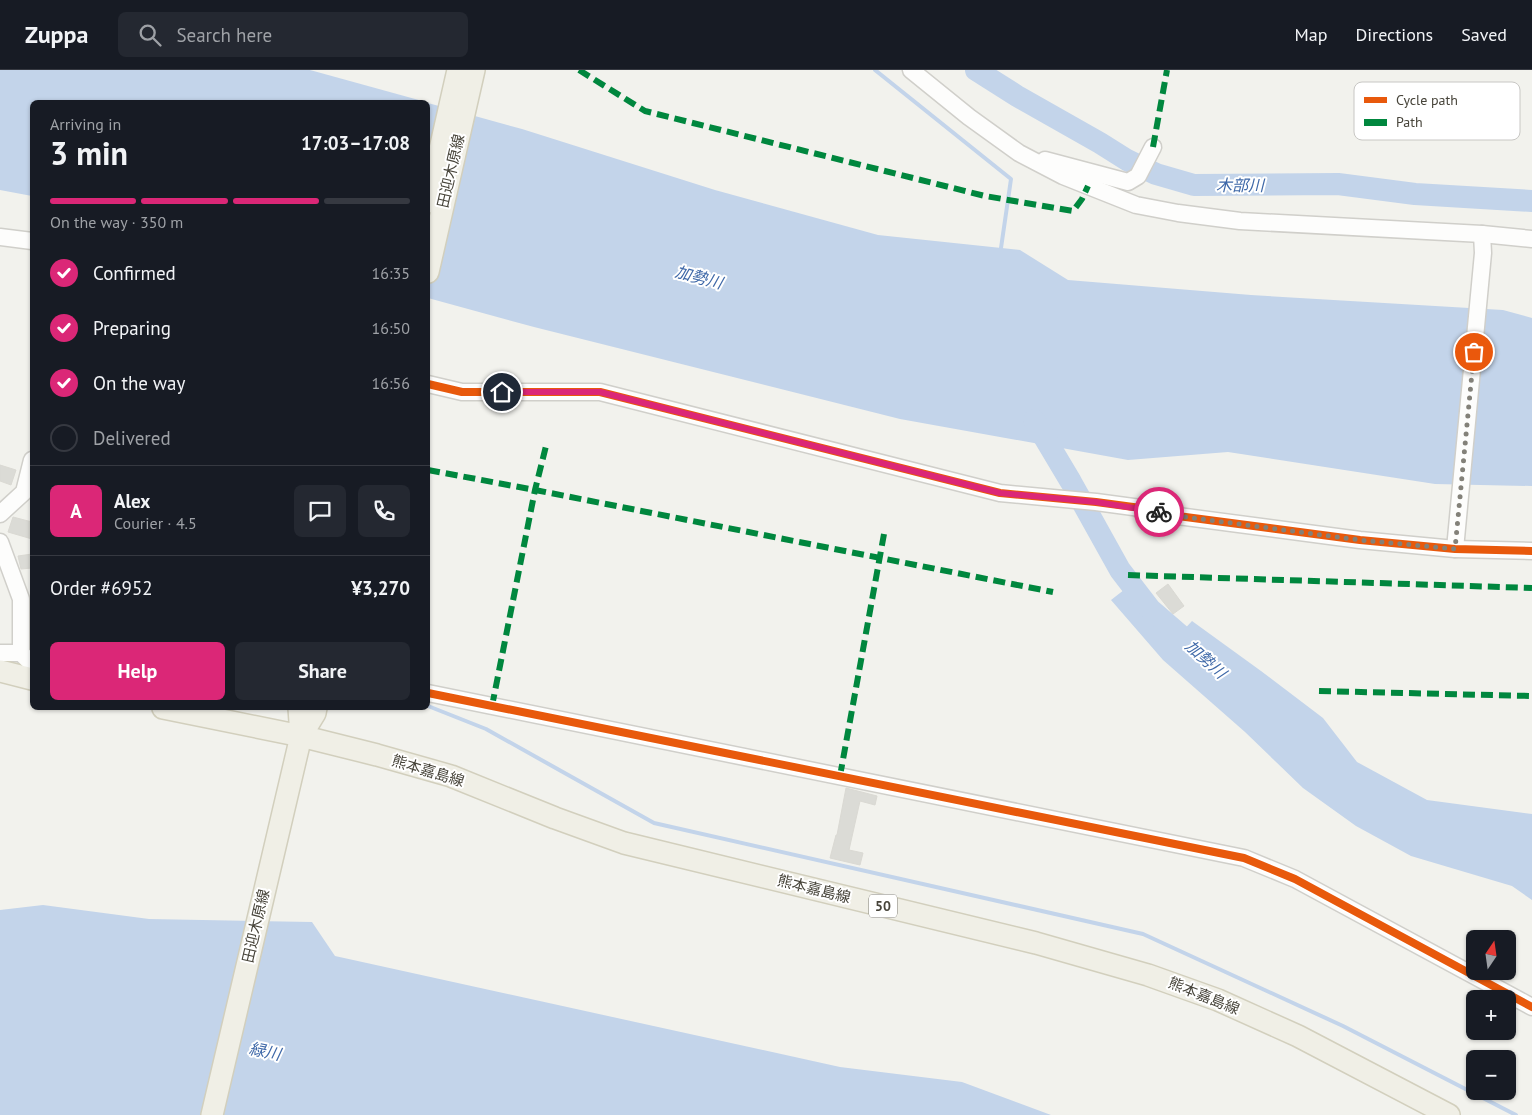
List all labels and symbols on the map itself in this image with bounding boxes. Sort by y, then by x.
legend [1354,82,1520,140]
text: Cycle path [1396,91,1458,109]
text: Path [1396,113,1423,131]
street label: 田迎木原線 [433,132,468,210]
water label: 木部川 [1216,175,1266,195]
water label: 加勢川 [673,261,727,293]
pin [1453,331,1495,373]
pin [481,371,523,413]
courier [1134,487,1184,537]
water label: 加勢川 [1181,636,1232,684]
street label: 熊本嘉島線 [389,750,467,791]
street label: 熊本嘉島線 [775,870,853,907]
street label: 田迎木原線 [238,887,273,965]
road number: 50 [869,894,897,918]
north arrow [1466,930,1516,980]
street label: 熊本嘉島線 [1166,973,1243,1018]
water label: 緑川 [247,1038,285,1064]

